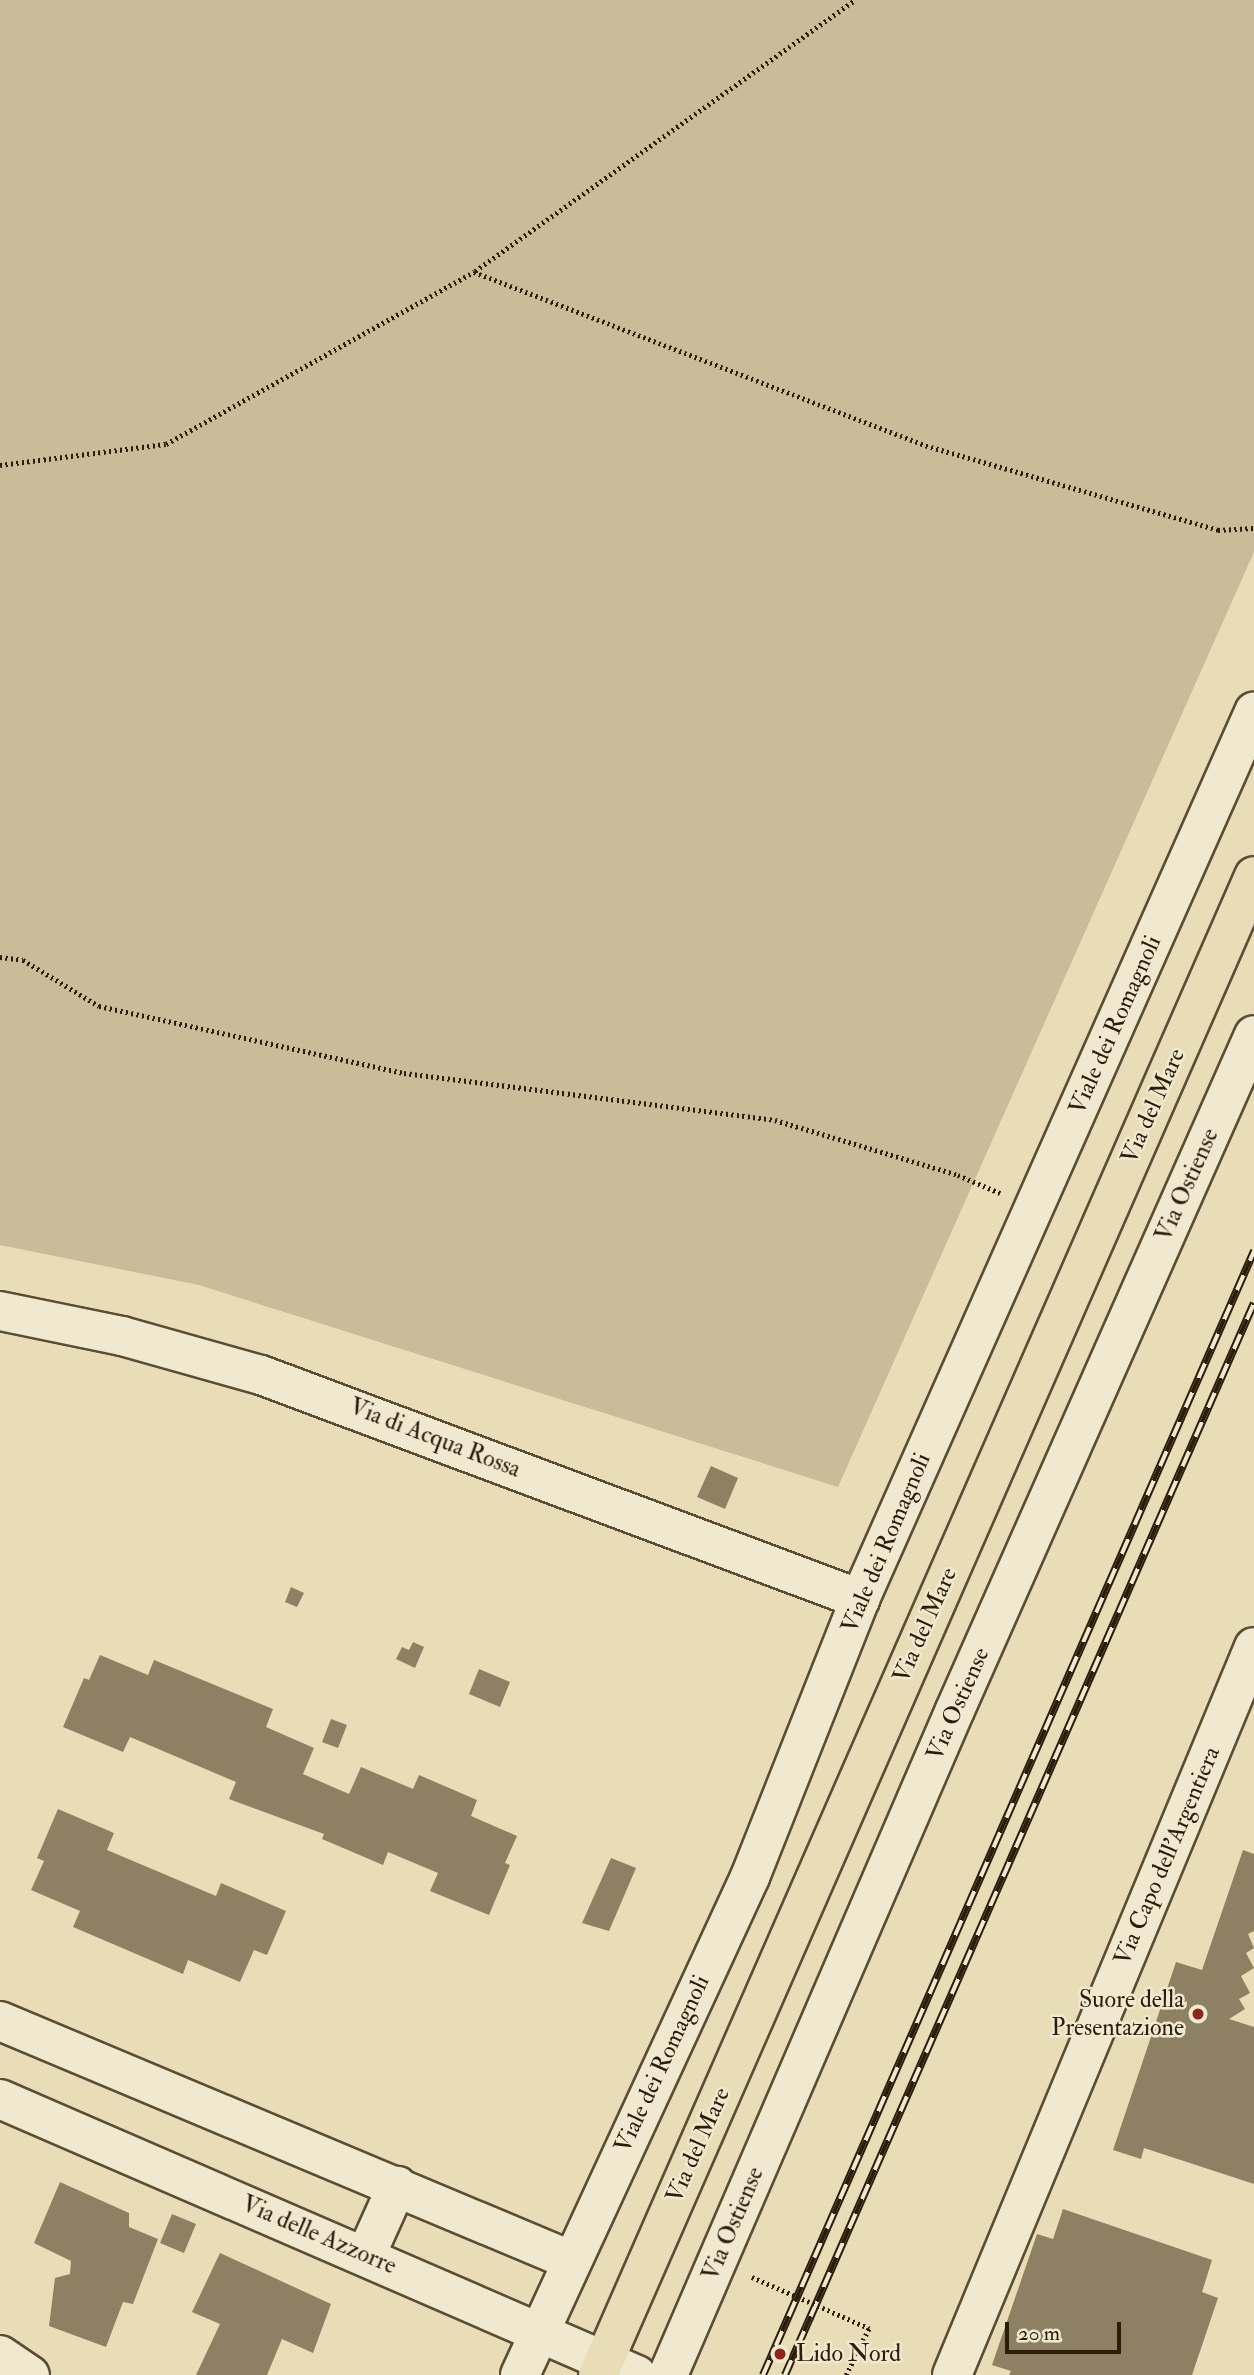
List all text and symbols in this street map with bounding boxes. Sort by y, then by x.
street label: Viale dei Romagnoli [1063,931,1167,1119]
street label: Via del Mare [1115,1044,1191,1168]
street label: Via Ostiense [1149,1124,1225,1246]
street label: Via di Acqua Rossa [345,1392,525,1484]
street label: Viale dei Romagnoli [835,1449,937,1637]
street label: Via del Mare [887,1563,963,1687]
street label: Via Ostiense [920,1643,996,1765]
street label: Via Capo dell'Argentiera [1108,1742,1226,1970]
street label: Viale dei Romagnoli [608,1971,716,2157]
place label: Suore della Presentazione [1051,1986,1184,2042]
marker: Suore della Presentazione [1190,2006,1206,2022]
street label: Via del Mare [660,2083,736,2207]
street label: Via Ostiense [696,2163,770,2285]
street label: Via delle Azzorre [237,2189,401,2281]
scale bar [1009,2308,1124,2352]
text: 20 m [1018,2320,1060,2347]
place label: Lido Nord [796,2340,901,2368]
marker: Lido Nord [770,2344,790,2364]

